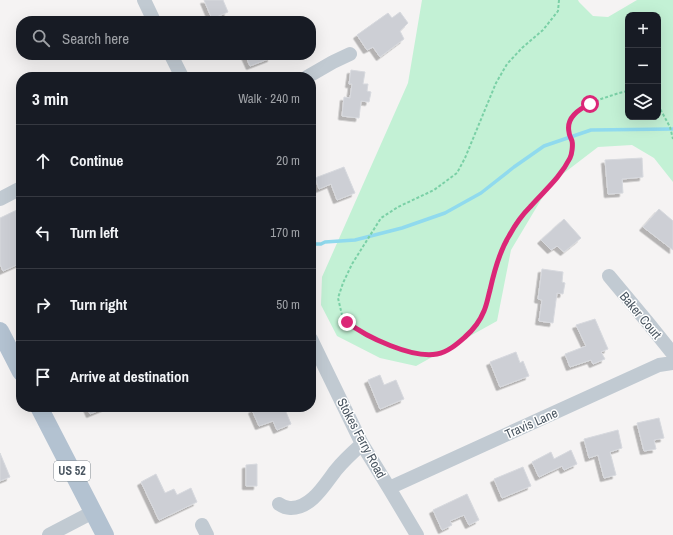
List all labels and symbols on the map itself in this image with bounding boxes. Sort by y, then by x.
route start [581,95,599,113]
street label: Baker Court [616,288,665,343]
route end [338,313,356,331]
street label: Stokes Ferry Road [333,395,390,481]
street label: Travis Lane [502,404,560,443]
road number: US 52 [54,461,90,481]

